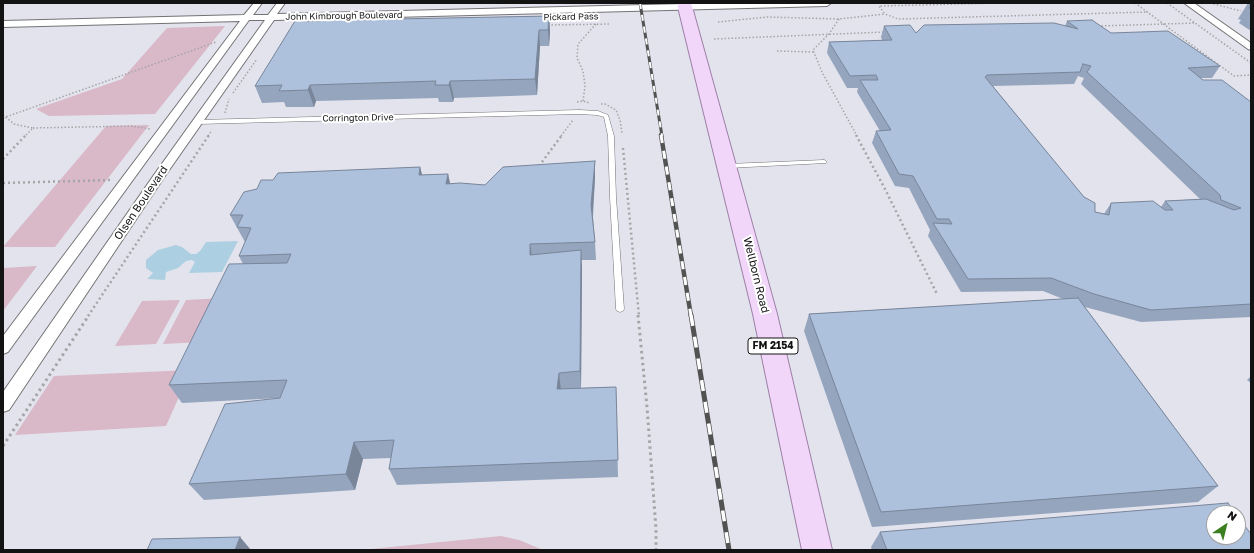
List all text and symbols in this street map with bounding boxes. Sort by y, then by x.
street label: John Kimbrough Boulevard [285,10,403,22]
street label: Pickard Pass [543,11,599,23]
street label: Corrington Drive [322,112,394,124]
street label: Olsen Boulevard [111,163,171,243]
street label: Wellborn Road [740,236,772,314]
road number: FM 2154 [748,338,798,354]
north arrow [1206,505,1246,545]
text: N [1225,508,1240,523]

